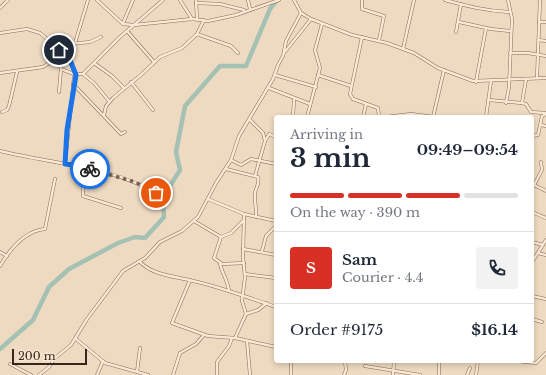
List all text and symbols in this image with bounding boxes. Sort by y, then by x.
pin [42,33,76,67]
icon: home [48,39,70,61]
text: Arriving in [290,126,363,143]
text: 09:49–09:54 [417,140,518,159]
text: 3 min [290,142,371,174]
courier [70,149,110,189]
icon: bike [79,158,101,180]
pin [139,176,173,210]
icon: bag [145,182,167,204]
text: On the way · 390 m [290,204,420,221]
button: phone [476,247,518,289]
text: Sam [342,250,377,269]
text: S [306,258,316,277]
text: Courier · 4.4 [342,269,423,286]
text: Order #9175 [290,320,383,339]
text: $16.14 [471,320,518,339]
scale bar [12,347,87,366]
text: 200 m [18,349,55,363]

